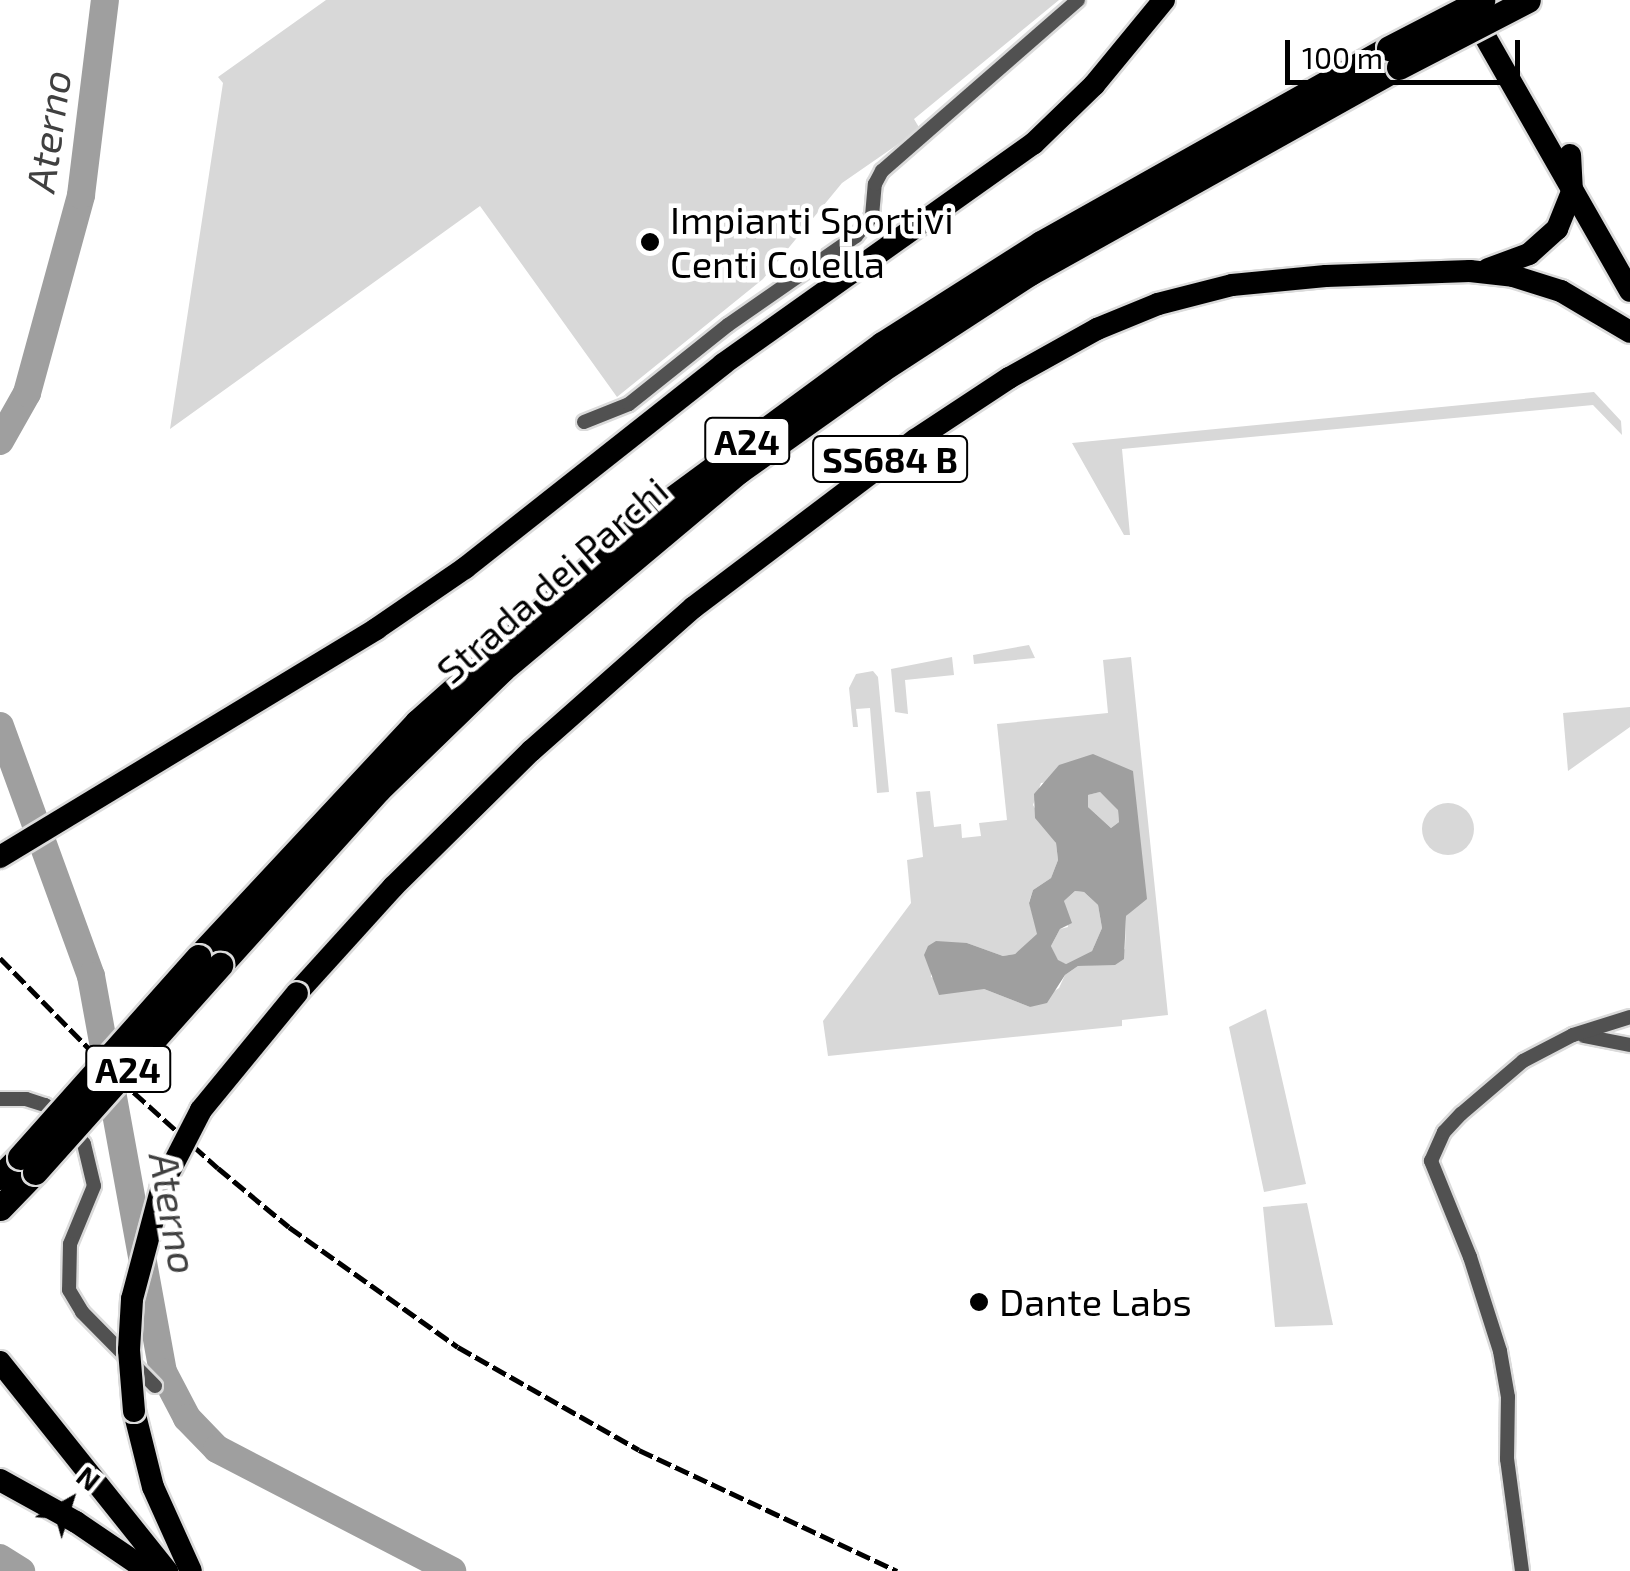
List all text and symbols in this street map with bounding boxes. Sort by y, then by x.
scale bar [1290,20,1525,82]
text: 100 m [1302,39,1383,75]
water label: Aterno [15,67,79,195]
place label: Impianti Sportivi Centi Colella [670,197,954,286]
marker: Impianti Sportivi Centi Colella [639,231,661,253]
road number: A24 [702,411,792,471]
road number: SS684 B [810,429,970,489]
street label: Strada dei Parchi [427,467,677,693]
road number: A24 [83,1039,173,1099]
water label: Aterno [141,1149,209,1277]
place label: Dante Labs [999,1279,1192,1325]
marker: Dante Labs [968,1291,990,1313]
north arrow [20,1451,120,1551]
text: N [70,1458,107,1497]

